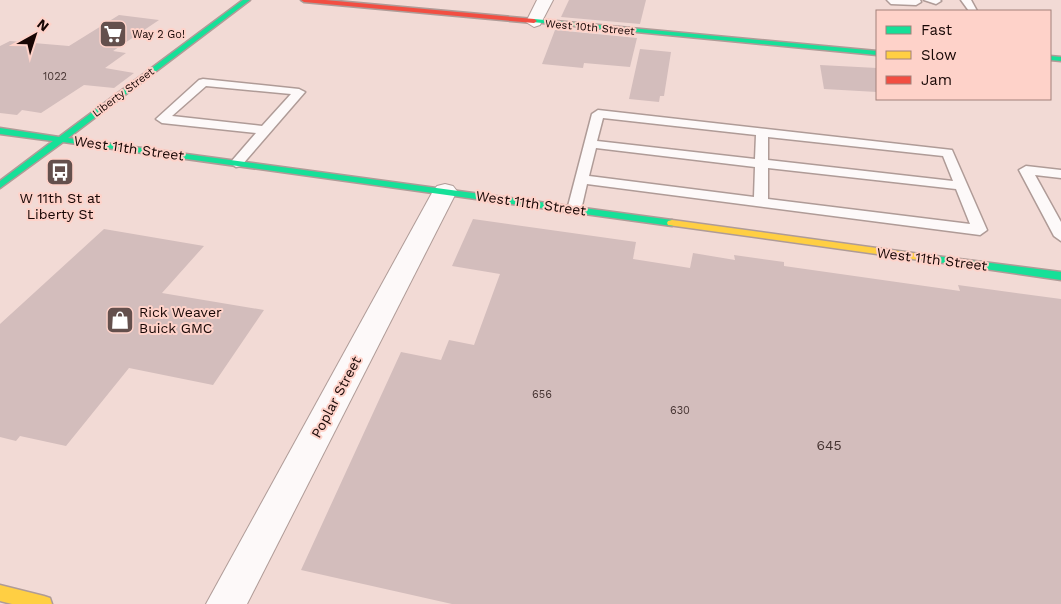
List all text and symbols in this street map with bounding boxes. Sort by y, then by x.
north arrow [10,10,60,60]
legend [876,10,1051,100]
text: N [34,15,52,34]
street label: West 10th Street [545,17,636,38]
supermarket icon: Way 2 Go! [98,19,128,49]
text: Fast [921,21,953,39]
place label: Way 2 Go! [132,28,185,41]
text: Slow [921,46,957,64]
street label: Liberty Street [90,65,157,120]
house number: 1022 [43,70,67,83]
text: Jam [921,71,952,89]
street label: West 11th Street [73,132,185,164]
bus stop icon: W 11th St at Liberty St [45,157,75,187]
street label: West 11th Street [475,187,587,219]
place label: W 11th St at Liberty St [20,190,101,222]
street label: West 11th Street [876,244,988,274]
place label: Rick Weaver Buick GMC [139,304,222,336]
shop icon: Rick Weaver Buick GMC [105,305,135,335]
street label: Poplar Street [308,353,364,441]
house number: 656 [532,388,552,401]
house number: 630 [670,404,690,417]
house number: 645 [816,437,842,453]

